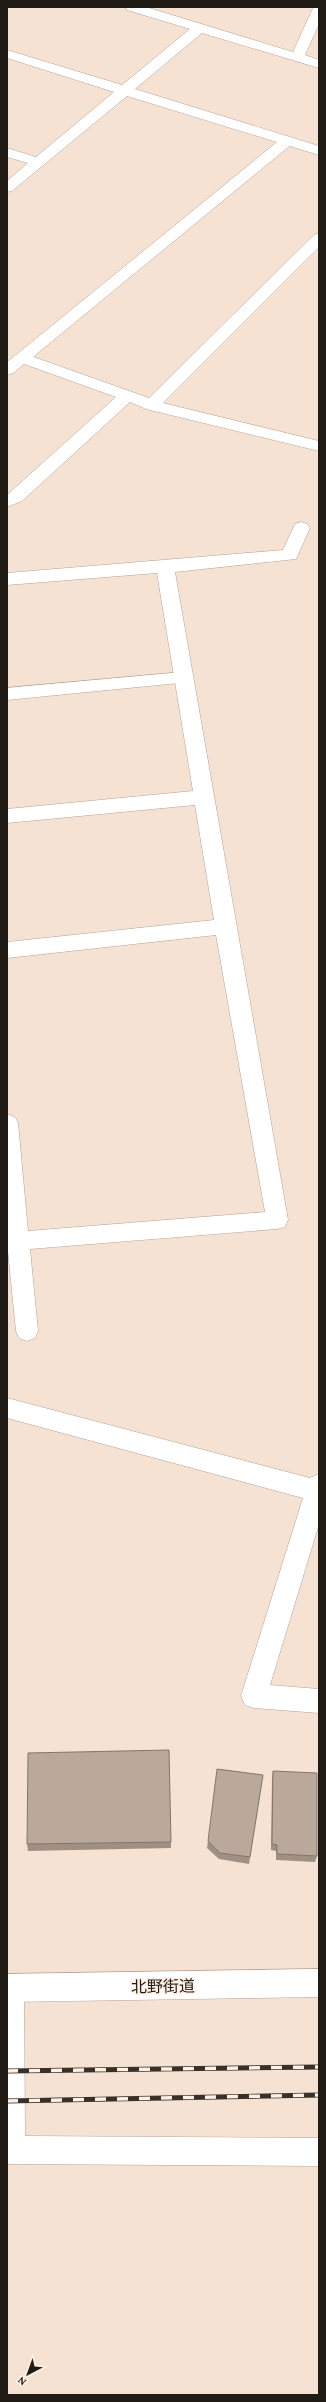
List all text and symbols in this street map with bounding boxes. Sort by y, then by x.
street label: 北野街道 [131,1977,195,1996]
north arrow [8,2354,48,2394]
text: N [14,2374,28,2389]

